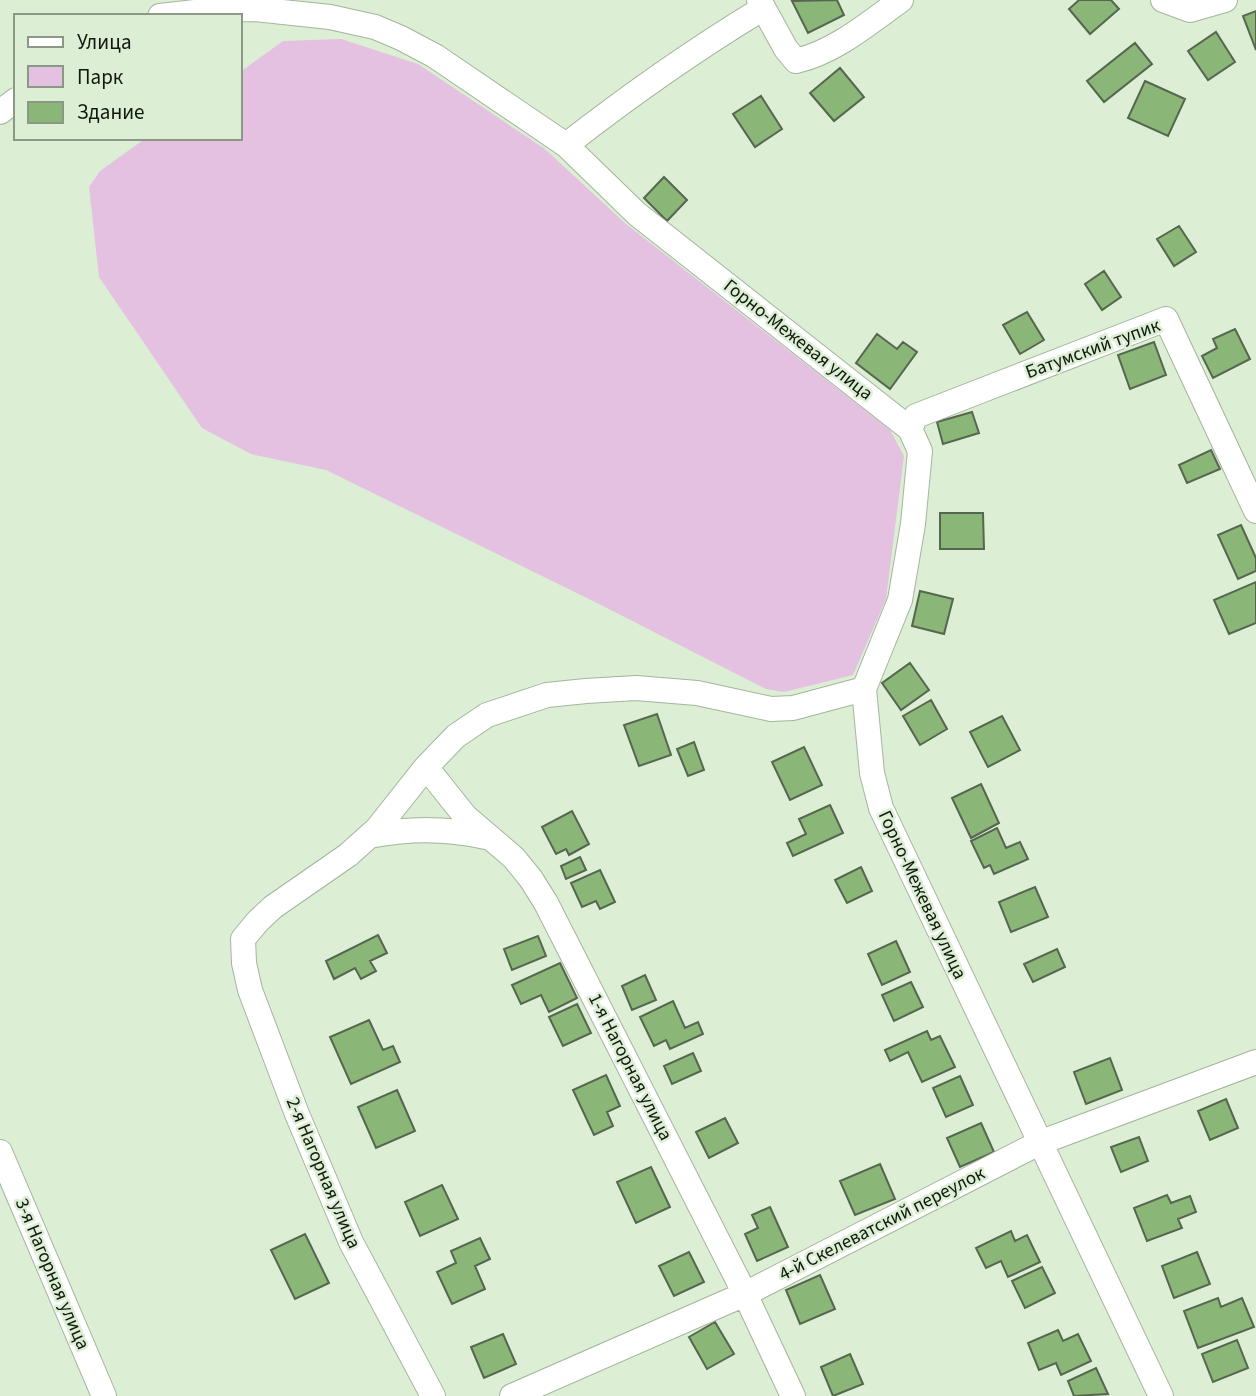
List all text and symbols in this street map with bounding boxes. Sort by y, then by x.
legend [14,14,242,140]
text: Улица [77,27,132,57]
text: Парк [77,62,124,92]
text: Здание [77,97,145,127]
street label: Горно-Межевая улица [717,273,879,407]
street label: Батумский тупик [1022,312,1165,386]
street label: Горно-Межевая улица [871,806,973,984]
street label: 1-я Нагорная улица [581,989,679,1145]
street label: 2-я Нагорная улица [279,1093,367,1253]
street label: 4-й Скелеватский переулок [774,1160,990,1288]
street label: 3-я Нагорная улица [8,1194,96,1354]

